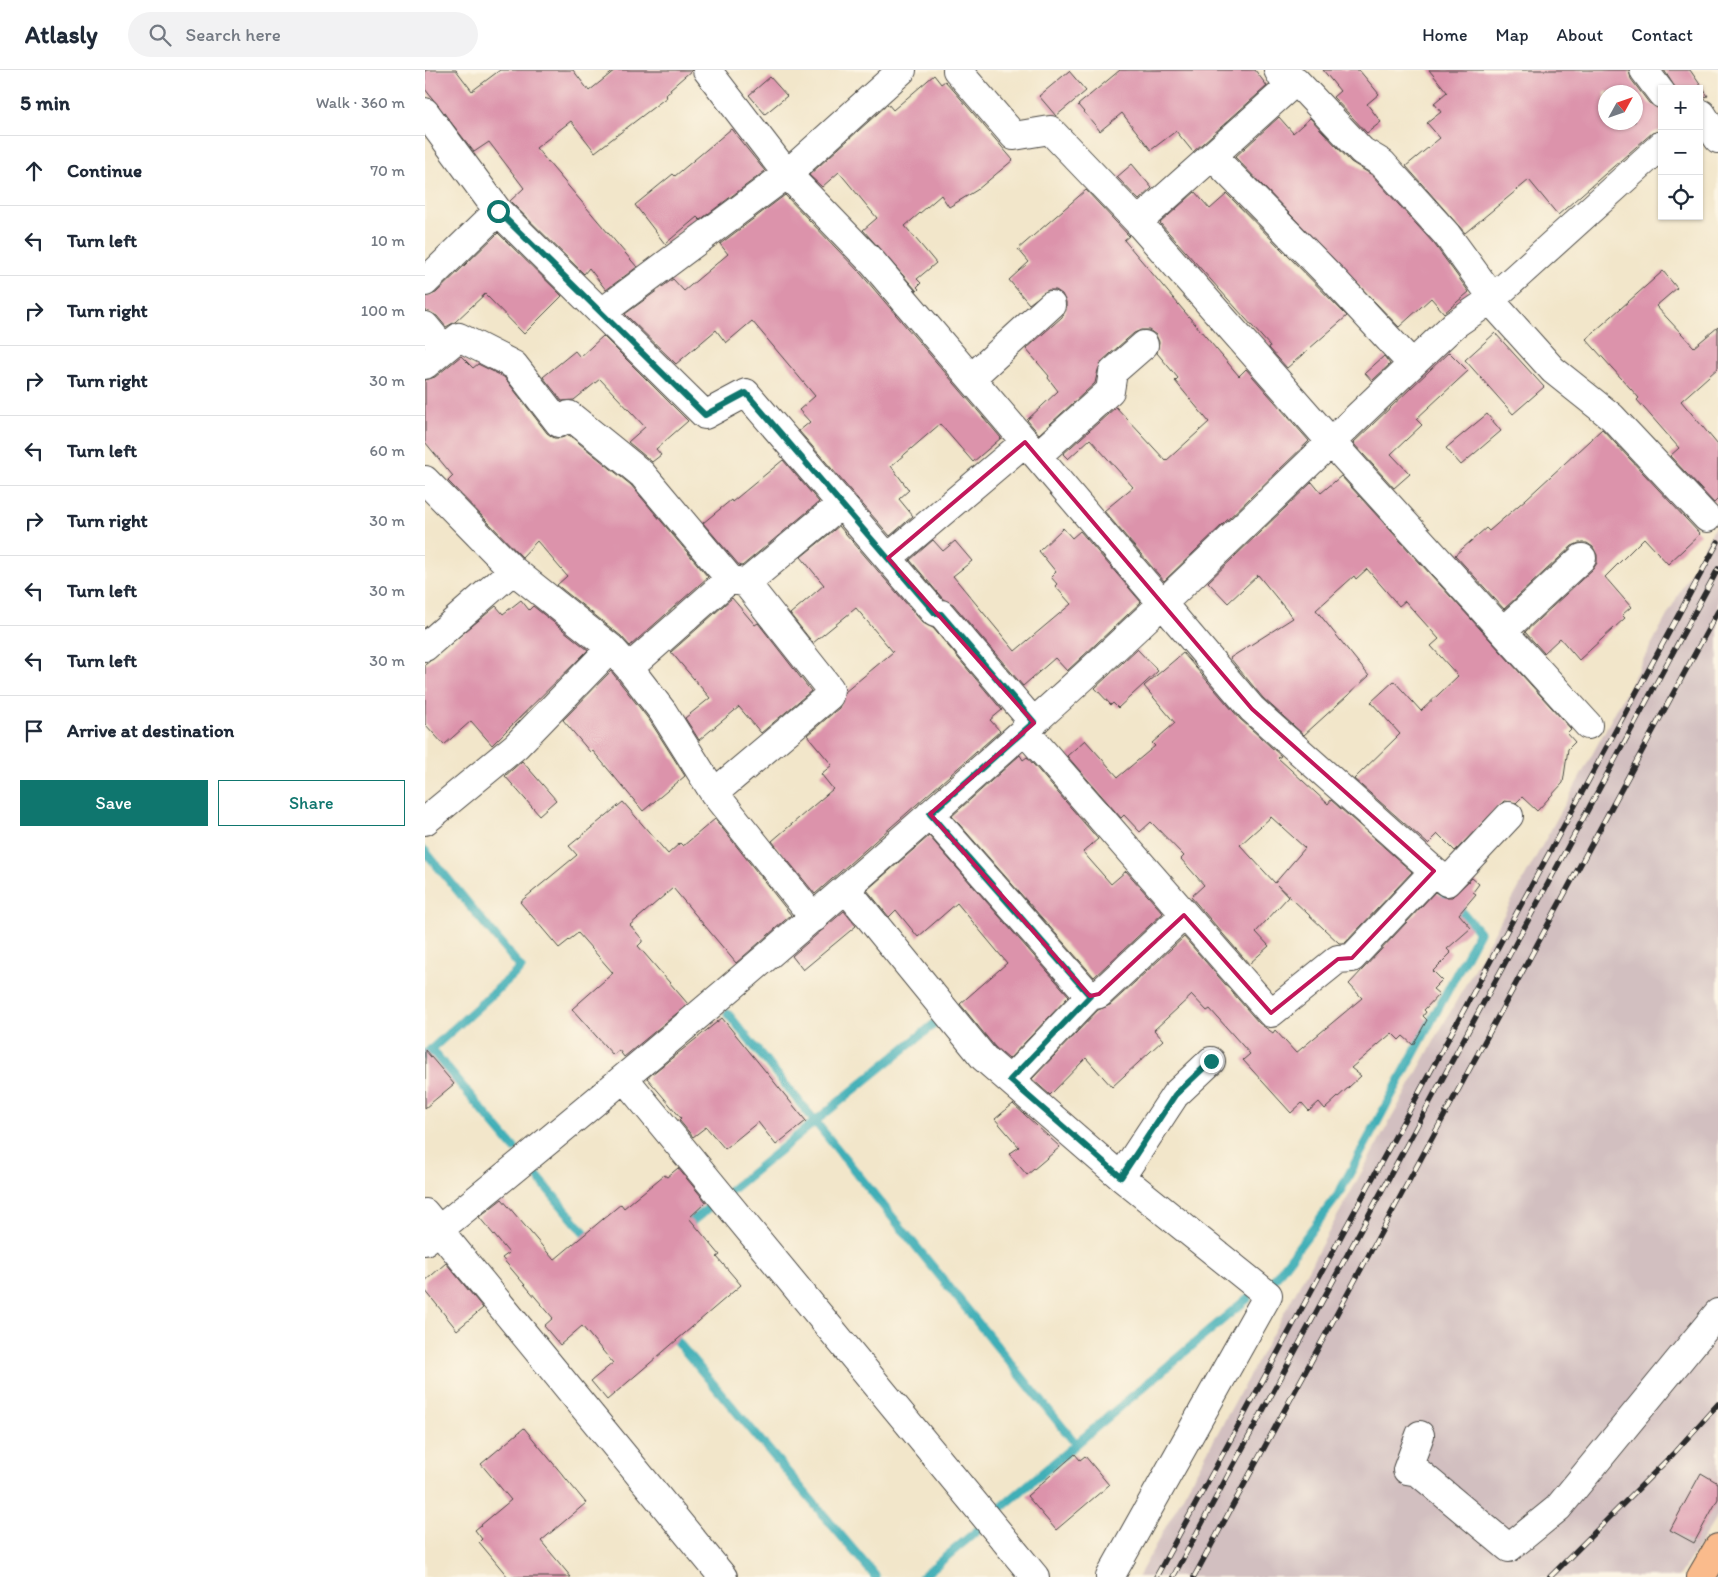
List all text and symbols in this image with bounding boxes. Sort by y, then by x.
search box [128,12,478,57]
text: Atlasly [25,20,98,49]
icon: search [146,21,174,49]
text: Search here [186,23,281,46]
text: Home [1422,24,1468,46]
text: Map [1496,24,1529,46]
text: About [1557,24,1603,46]
text: Contact [1631,24,1693,46]
north arrow [1598,85,1643,130]
map controls [1658,85,1703,220]
button: + [1658,85,1703,130]
text: 5 min [20,90,70,115]
text: Walk · 360 m [316,93,405,112]
button: − [1658,130,1703,175]
icon: ahead [20,157,48,185]
text: Continue [67,159,142,182]
text: 70 m [370,161,405,180]
button: locate [1658,175,1703,220]
route start [487,200,510,223]
icon: left [20,227,48,255]
text: Turn left [67,229,137,252]
text: 10 m [371,231,405,250]
icon: right [20,297,48,325]
text: Turn right [67,299,148,322]
text: 100 m [361,301,405,320]
icon: right [20,367,48,395]
text: Turn right [67,369,148,392]
text: 30 m [369,371,405,390]
icon: left [20,437,48,465]
text: Turn left [67,439,137,462]
text: 60 m [370,441,405,460]
icon: right [20,507,48,535]
text: Turn right [67,509,148,532]
text: 30 m [369,511,405,530]
icon: left [20,577,48,605]
text: Turn left [67,579,137,602]
text: 30 m [369,581,405,600]
icon: left [20,647,48,675]
text: Turn left [67,649,137,672]
text: 30 m [369,651,405,670]
icon: arrive [20,717,48,745]
text: Arrive at destination [67,719,234,742]
button: Save [20,780,208,826]
button: Share [218,780,405,826]
route end [1200,1050,1223,1073]

